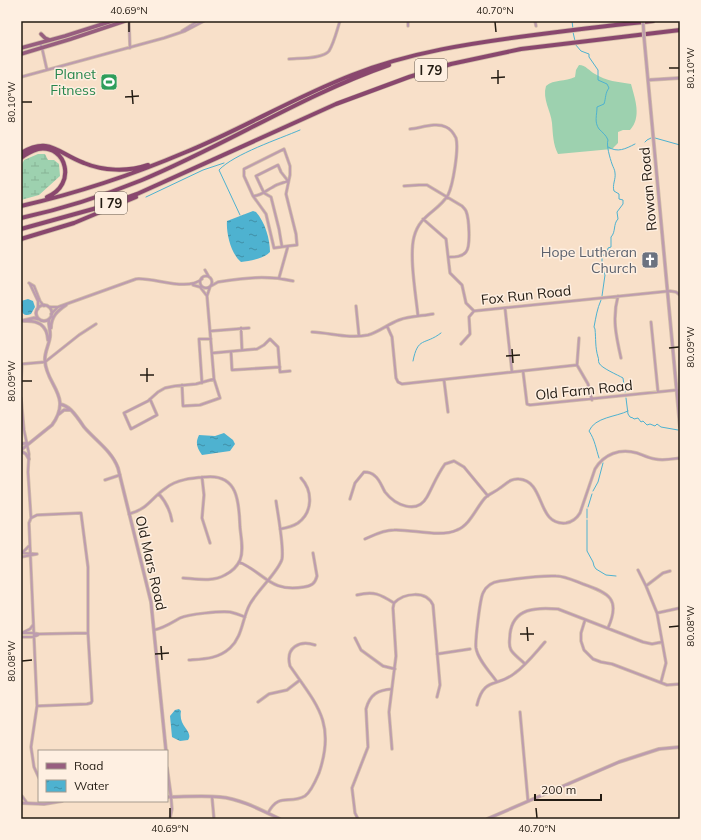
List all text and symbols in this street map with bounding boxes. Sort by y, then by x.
text: 40.69°N [110,4,148,17]
text: 40.70°N [476,4,514,17]
text: 80.10°W [684,47,697,89]
road number: I 79 [415,59,447,81]
place label: Planet Fitness [50,65,96,99]
sports icon: Planet Fitness [99,72,119,92]
text: 80.10°W [5,81,18,123]
street label: Rowan Road [635,146,661,232]
road number: I 79 [95,192,127,214]
place label: Hope Lutheran Church [541,243,637,277]
church icon: Hope Lutheran Church [640,250,660,270]
street label: Fox Run Road [480,281,572,309]
text: 80.09°W [684,326,697,368]
text: 80.09°W [5,360,18,402]
street label: Old Farm Road [535,376,633,404]
street label: Old Mars Road [131,514,171,612]
text: 80.08°W [684,605,697,647]
text: 80.08°W [5,640,18,682]
legend [38,750,168,802]
text: Road [74,758,103,773]
scale bar [535,776,601,802]
text: Water [74,778,110,793]
text: 200 m [541,782,576,797]
text: 40.69°N [151,822,189,835]
text: 40.70°N [518,822,556,835]

